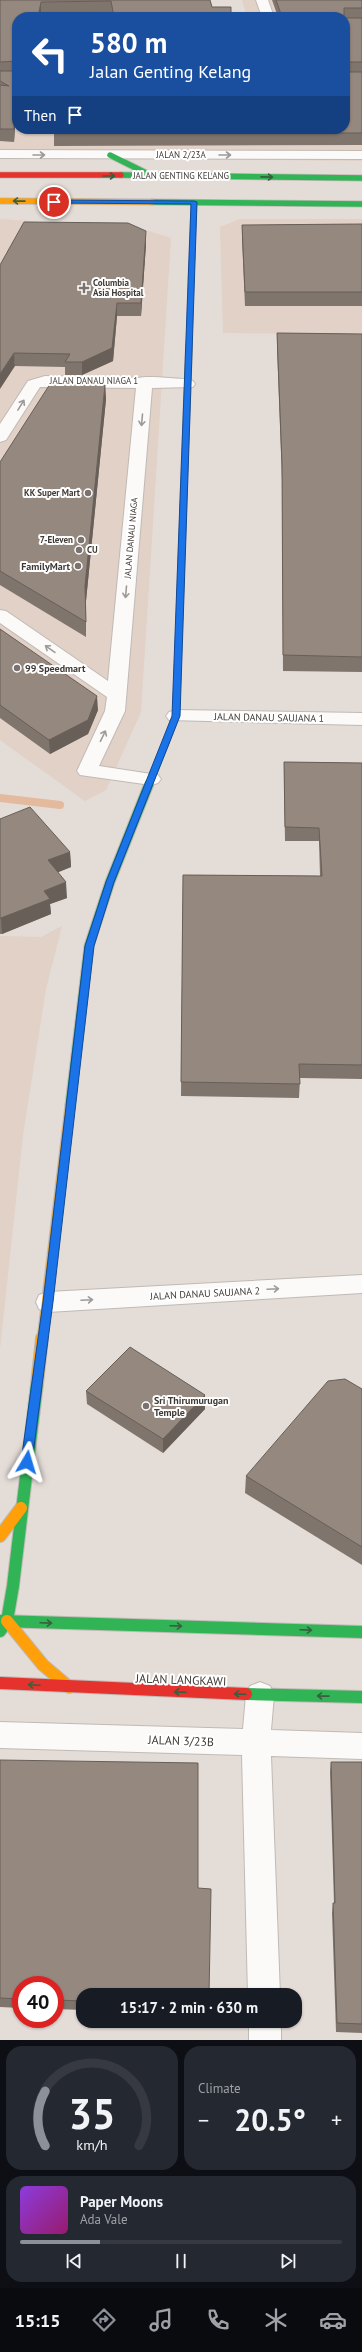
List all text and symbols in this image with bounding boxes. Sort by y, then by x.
text: 580 m [90,24,167,61]
icon: left [24,28,76,80]
text: Jalan Genting Kelang [90,60,251,83]
icon: arrive [64,104,86,126]
text: Then [24,106,56,125]
street label: JALAN 2/23A [155,149,206,160]
one-way arrow [32,151,45,159]
one-way arrow [218,151,231,159]
street label: JALAN GENTING KELANG [132,170,229,181]
one-way arrow [102,172,115,180]
one-way arrow [260,173,273,180]
pin [37,185,71,219]
icon: arrive [43,191,65,213]
one-way arrow [13,197,26,205]
place label: Columbia Asia Hospital [93,277,144,298]
marker: Columbia Asia Hospital [78,282,90,294]
street label: JALAN DANAU NIAGA 1 [49,375,138,386]
one-way arrow [17,399,25,410]
one-way arrow [138,413,146,426]
place label: KK Super Mart [24,487,81,498]
marker: KK Super Mart [83,488,93,498]
street label: JALAN DANAU NIAGA [121,496,140,580]
place label: 7-Eleven [40,534,73,545]
marker: 7-Eleven [76,535,86,545]
place label: CU [87,544,98,555]
marker: CU [74,545,84,555]
place label: FamilyMart [21,560,71,573]
marker: FamilyMart [73,561,83,571]
one-way arrow [123,585,130,598]
one-way arrow [45,645,56,653]
place label: 99 Speedmart [25,662,86,675]
marker: 99 Speedmart [12,663,22,673]
street label: JALAN DANAU SAUJANA 1 [213,710,324,725]
one-way arrow [100,730,107,742]
street label: JALAN DANAU SAUJANA 2 [149,1284,260,1303]
one-way arrow [266,1286,279,1293]
one-way arrow [80,1296,93,1303]
place label: Sri Thirumurugan Temple [154,1394,228,1419]
marker: Sri Thirumurugan Temple [141,1401,151,1411]
position arrow [6,1441,48,1483]
one-way arrow [39,1619,52,1626]
one-way arrow [169,1623,182,1630]
one-way arrow [299,1626,312,1634]
street label: JALAN LANGKAWI [134,1670,227,1689]
one-way arrow [28,1681,41,1689]
one-way arrow [174,1688,187,1695]
one-way arrow [234,1691,247,1698]
one-way arrow [317,1692,330,1700]
street label: JALAN 3/23B [147,1732,214,1749]
speed limit sign: 40 [12,1976,64,2028]
text: 15:17 · 2 min · 630 m [120,1998,258,2017]
text: Climate [198,2080,241,2097]
text: 35 [68,2087,116,2140]
text: 20.5° [234,2100,306,2139]
text: − [198,2106,209,2134]
text: + [331,2106,342,2134]
text: km/h [76,2135,108,2154]
text: Paper Moons [80,2192,163,2211]
text: Ada Vale [80,2211,128,2228]
icon: previous [63,2250,85,2272]
icon: pause [170,2250,192,2272]
icon: next [277,2250,299,2272]
icon: directions [90,2306,118,2334]
icon: music [147,2306,175,2334]
icon: phone [204,2306,232,2334]
icon: climate [262,2306,290,2334]
icon: car [319,2306,347,2334]
text: 15:15 [15,2309,60,2332]

